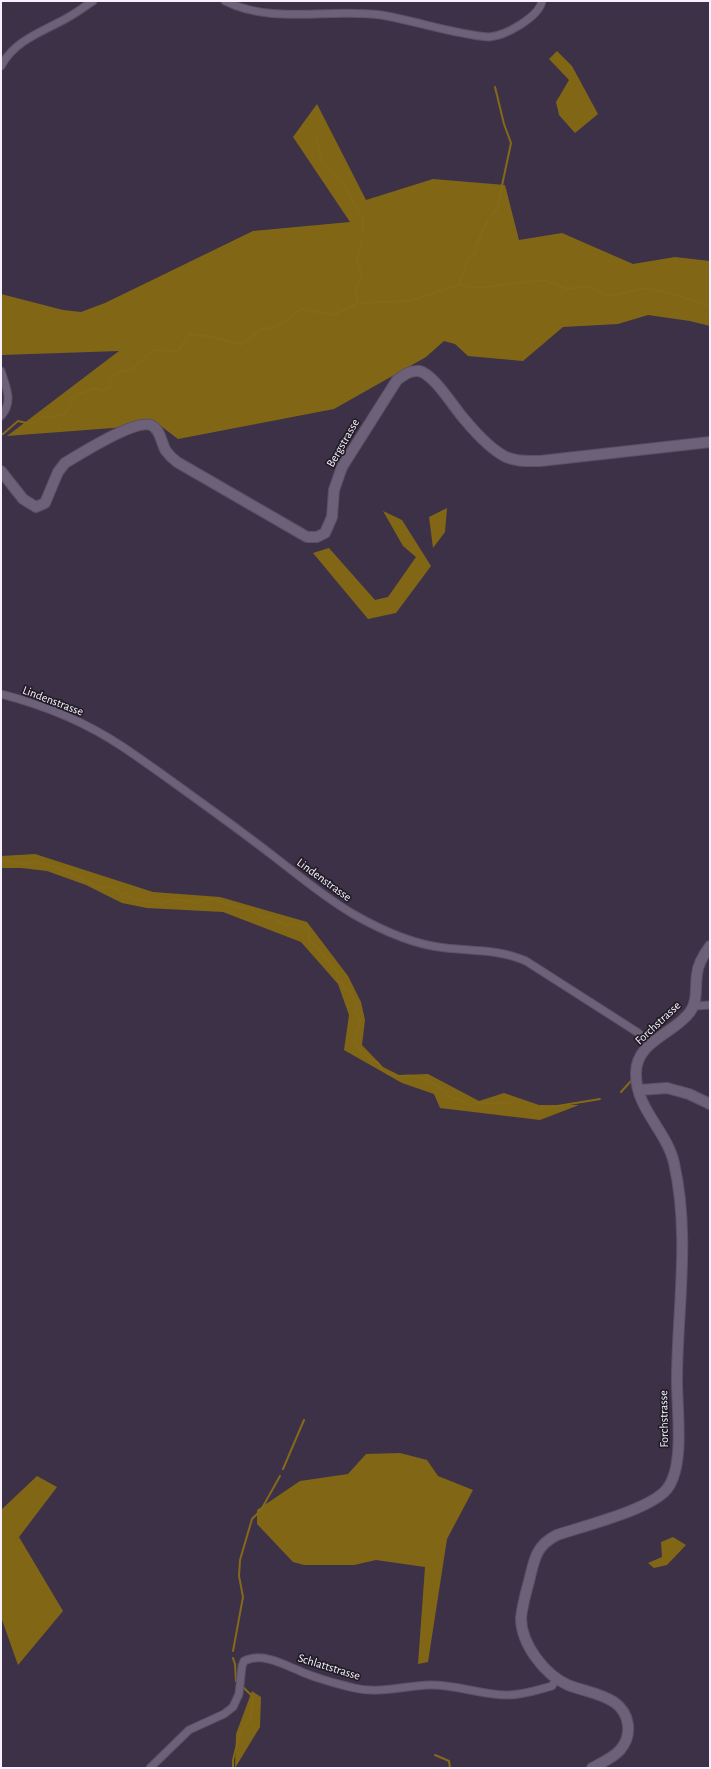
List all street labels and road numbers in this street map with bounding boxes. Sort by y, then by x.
street label: Bergstrasse [323,416,363,470]
street label: Lindenstrasse [21,683,85,719]
street label: Lindenstrasse [294,855,354,905]
street label: Forchstrasse [632,998,684,1048]
street label: Forchstrasse [656,1390,672,1448]
street label: Schlattstrasse [296,1651,362,1683]

